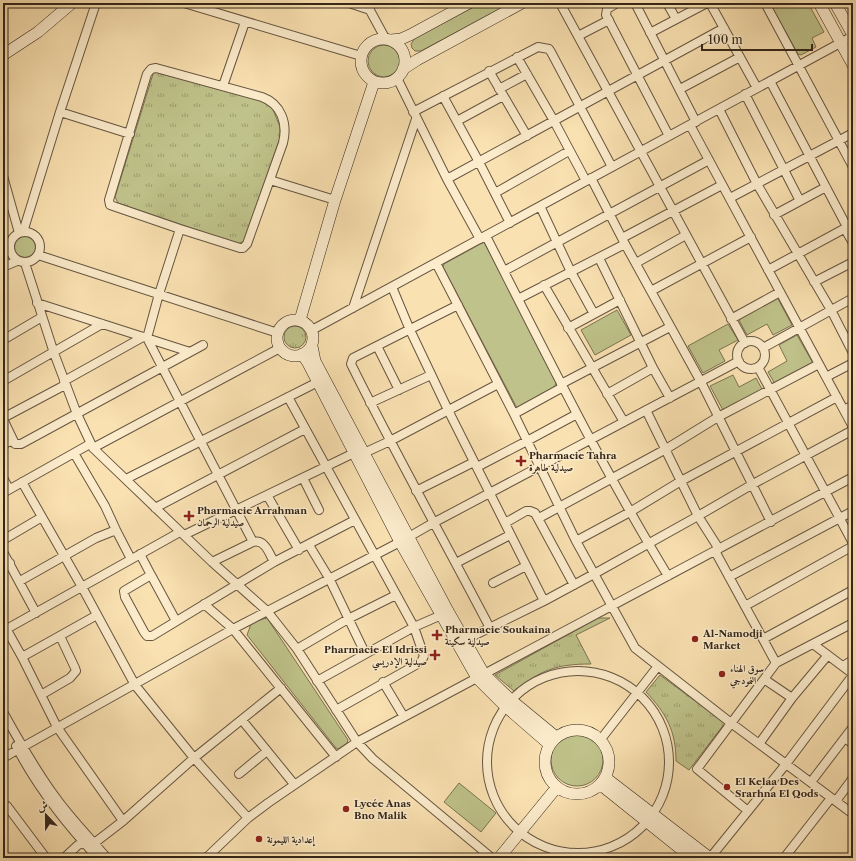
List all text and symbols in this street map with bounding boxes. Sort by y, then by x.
scale bar [702,26,812,52]
text: 100 m [708,32,743,47]
place label: Pharmacie Tahra صيدلية طاهرة [529,449,617,474]
marker: Pharmacie Tahra صيدلية طاهرة [516,456,526,466]
place label: Pharmacie Arrahman صيدلية الرحمان [197,504,307,529]
marker: Pharmacie Arrahman صيدلية الرحمان [184,511,194,521]
place label: Pharmacie Soukaina صيدلية سكينة [445,623,551,648]
place label: Al-Namodji Market [702,627,763,652]
marker: Pharmacie Soukaina صيدلية سكينة [432,630,442,640]
marker: Al-Namodji Market [690,634,700,644]
place label: Pharmacie El Idrissi صيدلية الإدريسي [324,643,427,671]
marker: Pharmacie El Idrissi صيدلية الإدريسي [430,650,440,660]
place label: سوق الهناء النمودجي [729,662,764,689]
marker: سوق الهناء النمودجي [717,669,727,679]
place label: El Kelaa Des Srarhna El Qods [735,775,819,800]
marker: El Kelaa Des Srarhna El Qods [722,782,732,792]
north arrow [26,795,66,835]
text: ش [35,797,50,814]
place label: Lycée Anas Bno Malik [354,797,411,822]
marker: Lycée Anas Bno Malik [341,804,351,814]
place label: إعدادية الليمونة [267,833,316,847]
marker: إعدادية الليمونة [254,834,264,844]

